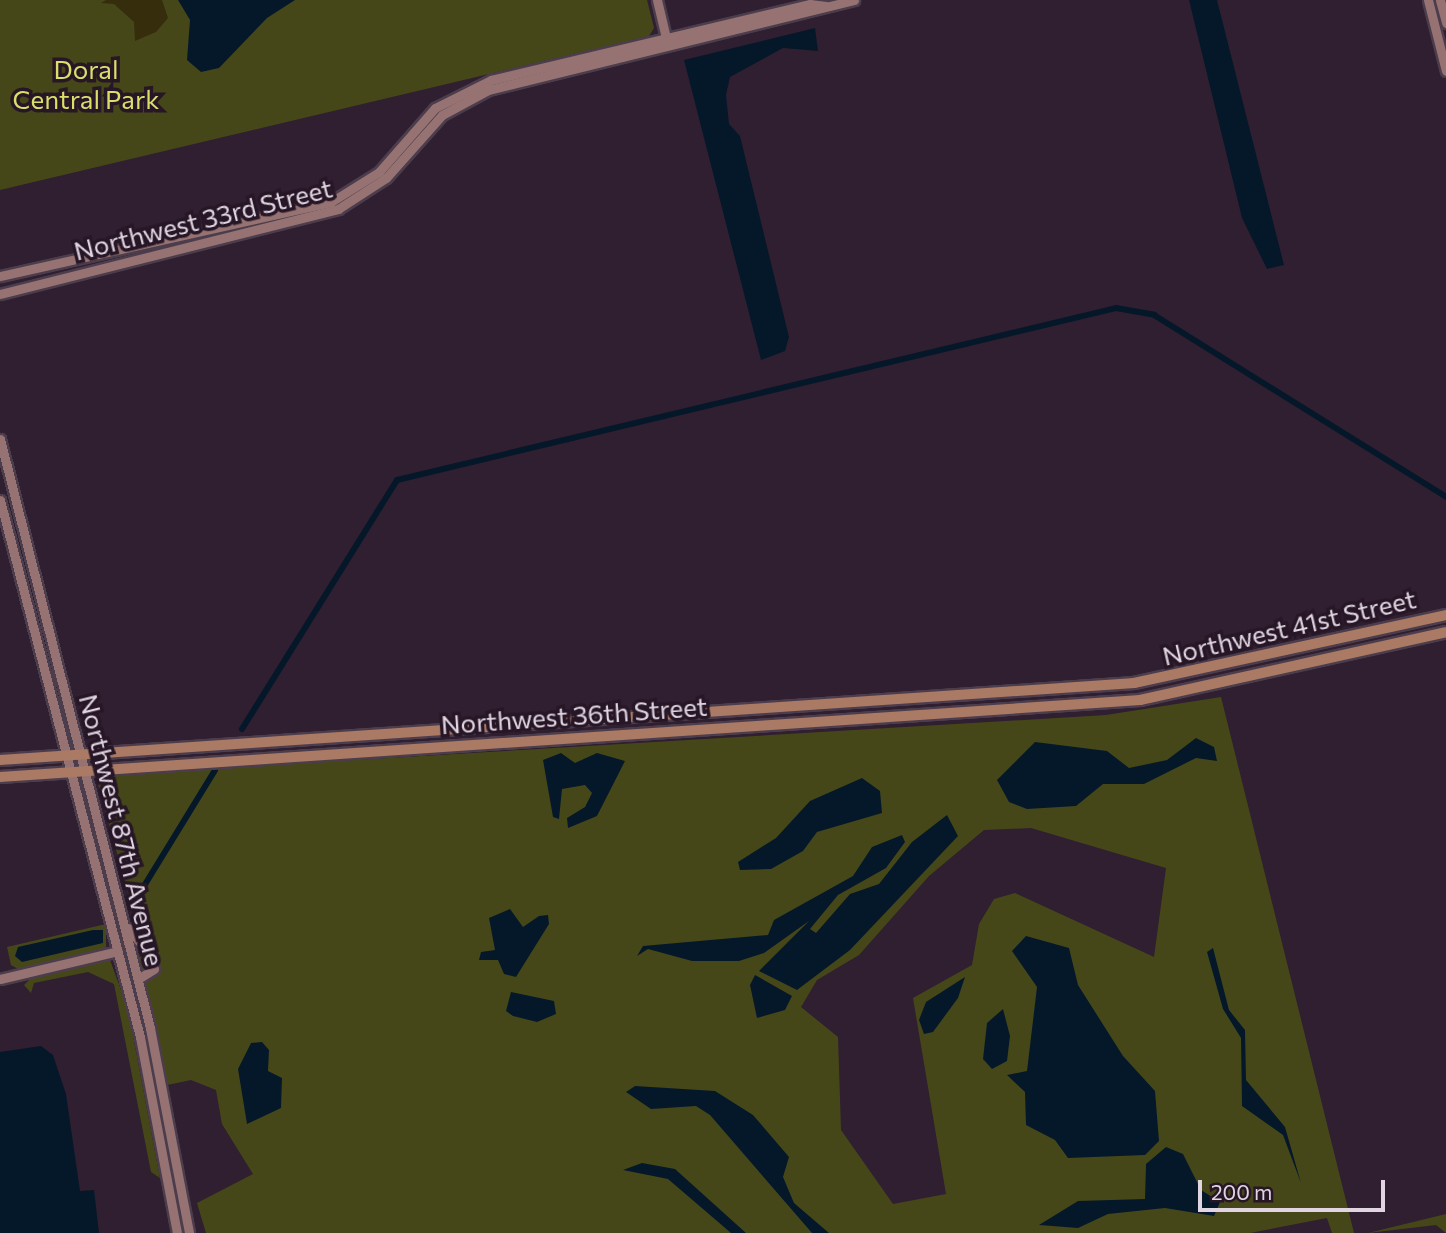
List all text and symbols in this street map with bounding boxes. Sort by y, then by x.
park label: Doral Central Park [13,53,159,114]
street label: Northwest 33rd Street [71,172,335,266]
street label: Northwest 41st Street [1159,583,1419,671]
street label: Northwest 36th Street [440,690,708,740]
street label: Northwest 87th Avenue [73,691,171,969]
scale bar [1201,1166,1388,1210]
text: 200 m [1211,1179,1272,1204]

